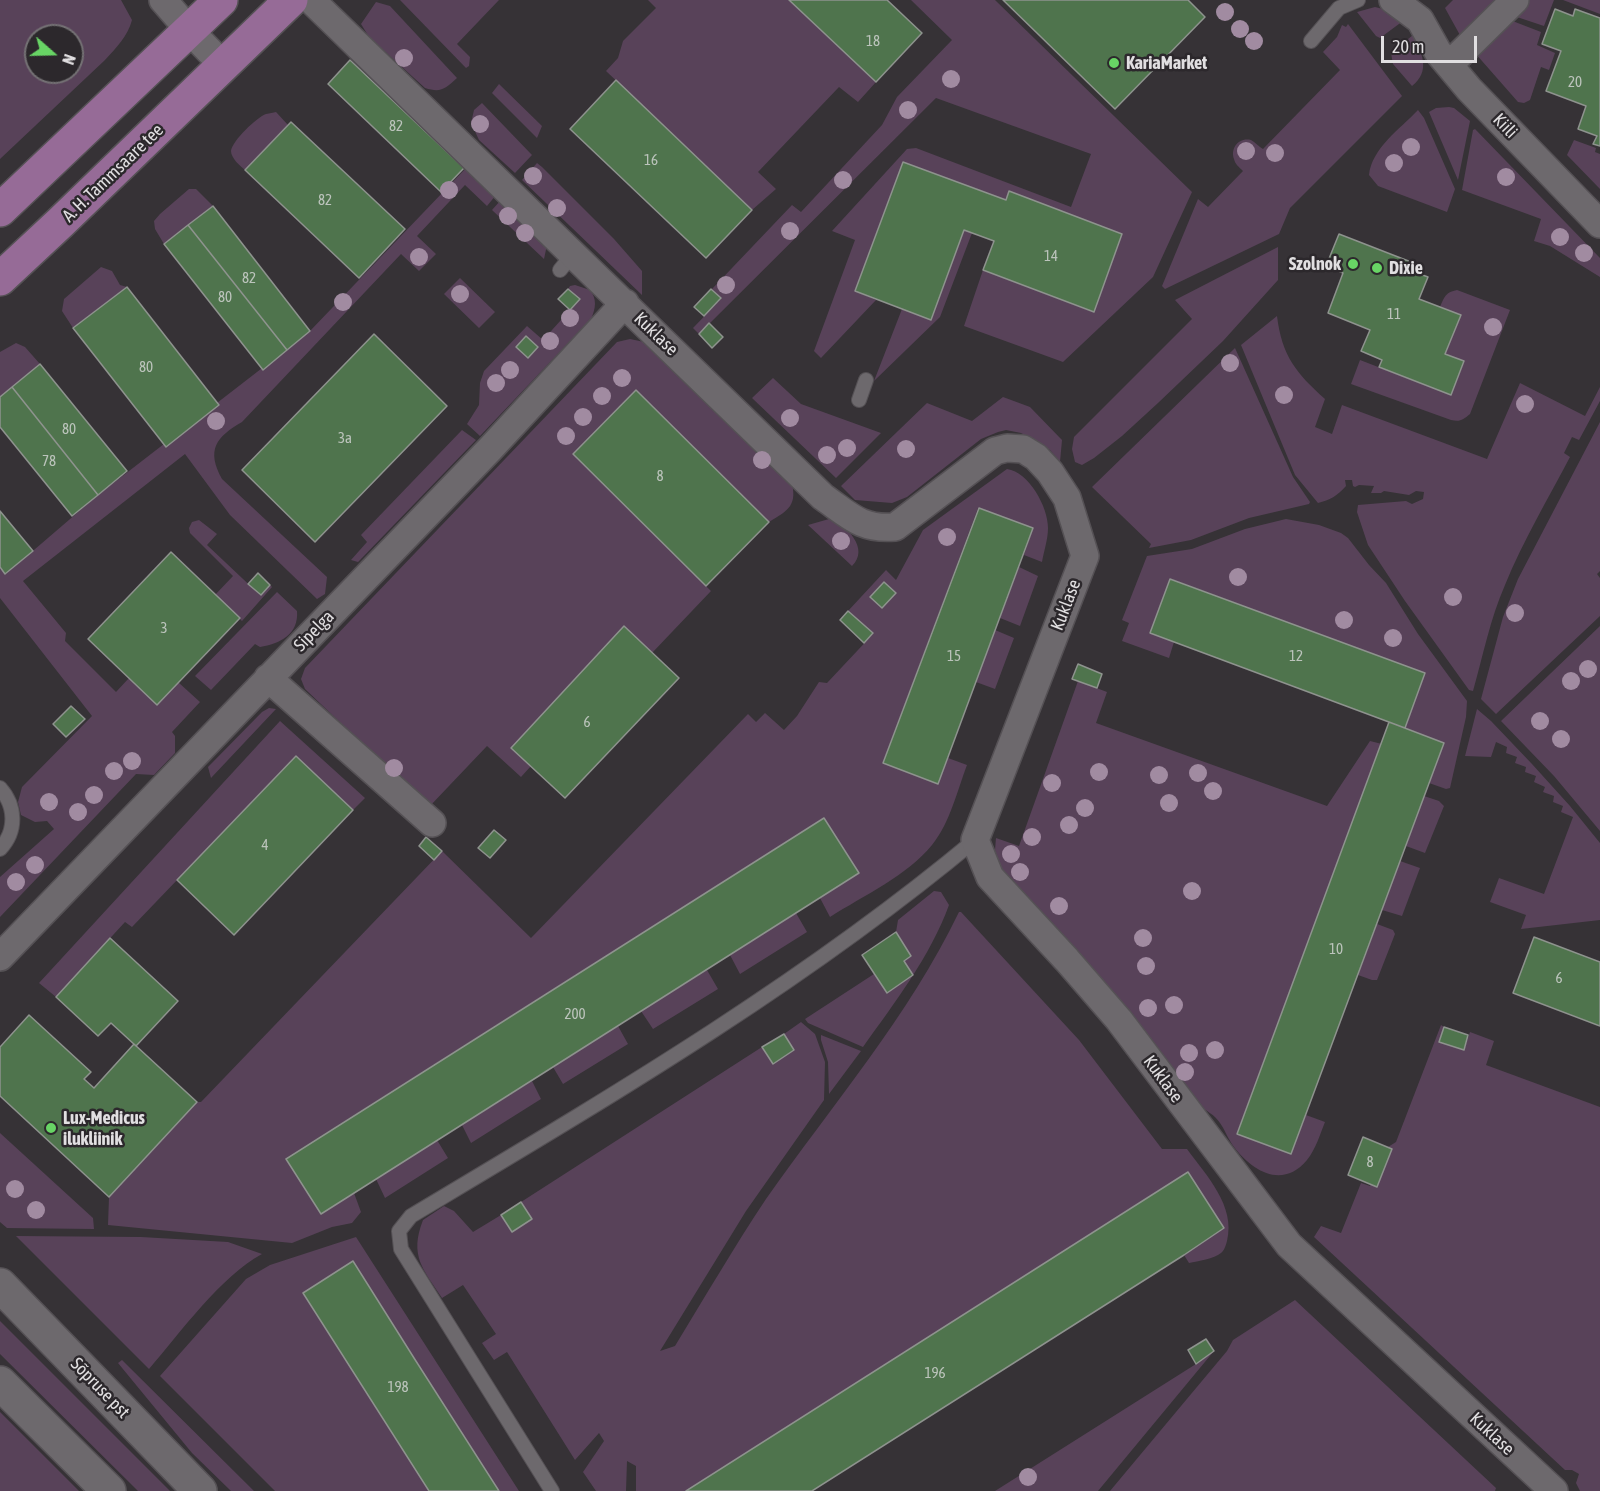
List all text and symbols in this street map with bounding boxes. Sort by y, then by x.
north arrow [24,24,84,84]
scale bar [1384,24,1480,62]
house number: 18 [866,32,880,50]
text: 20 m [1392,36,1424,57]
text: N [59,52,79,67]
place label: KariaMarket [1126,52,1207,74]
marker: KariaMarket [1107,56,1121,70]
house number: 20 [1568,73,1582,91]
street label: Kiili [1488,109,1522,143]
house number: 82 [389,117,403,135]
street label: A. H. Tammsaare tee [58,119,168,227]
house number: 16 [644,151,658,169]
house number: 82 [318,191,332,209]
house number: 14 [1044,247,1058,265]
place label: Szolnok [1289,253,1341,275]
marker: Szolnok [1346,257,1360,271]
place label: Dixie [1389,257,1423,279]
marker: Dixie [1370,261,1384,275]
house number: 82 [242,269,256,287]
house number: 80 [218,288,232,306]
house number: 11 [1387,305,1401,323]
street label: Kuklase [629,308,683,360]
house number: 80 [139,358,153,376]
house number: 80 [62,420,76,438]
house number: 3a [338,429,352,447]
house number: 78 [42,452,56,470]
house number: 8 [656,467,664,485]
street label: Kuklase [1046,576,1086,634]
street label: Sipelga [289,606,339,656]
house number: 3 [160,619,168,637]
house number: 15 [947,647,961,665]
house number: 12 [1289,647,1303,665]
house number: 6 [583,713,591,731]
house number: 4 [261,836,269,854]
house number: 10 [1329,940,1343,958]
house number: 6 [1555,969,1563,987]
house number: 200 [564,1005,586,1023]
street label: Kuklase [1139,1051,1187,1107]
place label: Lux-Medicus ilukliinik [63,1107,145,1150]
marker: Lux-Medicus ilukliinik [44,1121,58,1135]
house number: 8 [1366,1153,1374,1171]
street label: Sõpruse pst [66,1353,134,1423]
house number: 196 [924,1364,946,1382]
house number: 198 [387,1378,409,1396]
street label: Kuklase [1465,1408,1519,1460]

